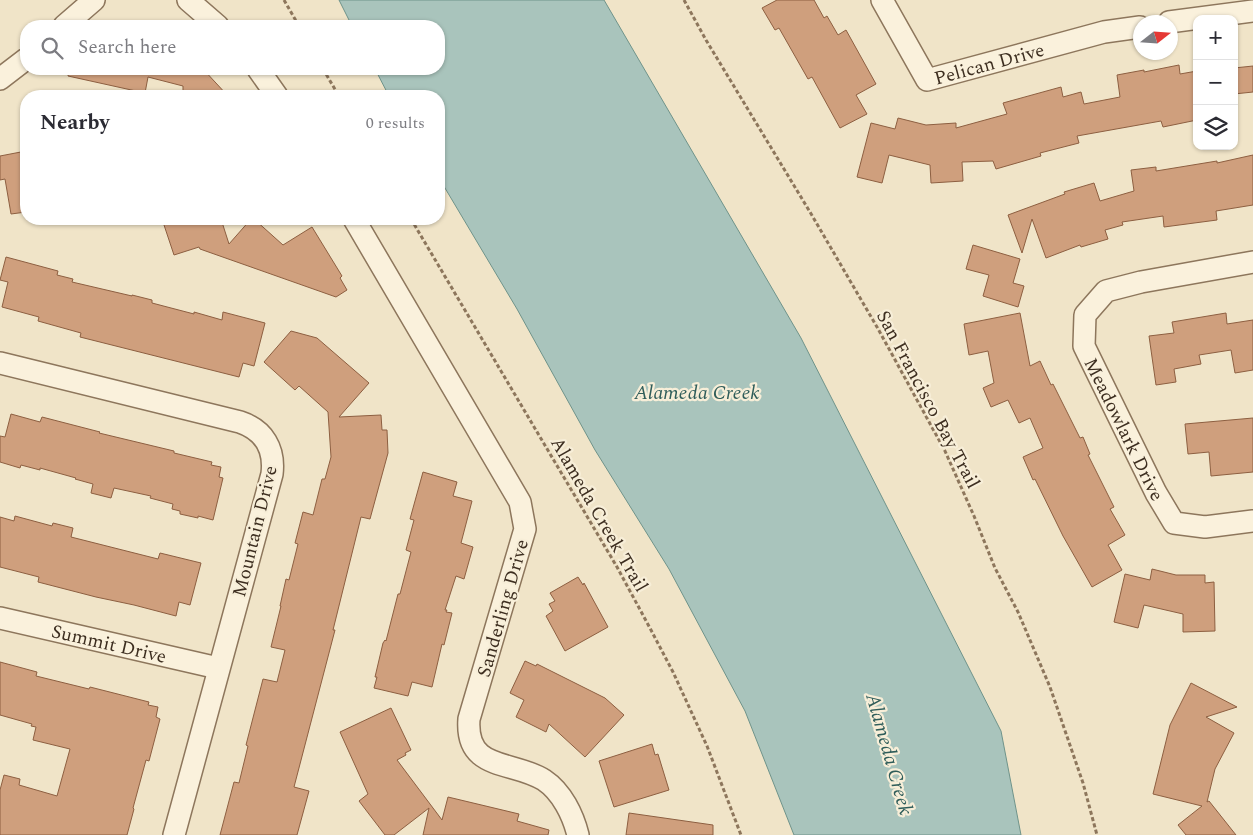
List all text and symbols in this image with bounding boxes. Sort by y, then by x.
north arrow [1133,15,1178,60]
map controls [1193,15,1238,150]
button: + [1193,15,1238,60]
search box [20,20,445,75]
text: Search here [78,33,177,62]
icon: search [38,34,66,62]
street label: Pelican Drive [931,36,1048,93]
button: − [1193,60,1238,105]
button: layers [1193,105,1238,150]
text: Nearby [40,107,110,139]
text: 0 results [366,111,425,135]
street label: San Francisco Bay Trail [868,305,987,494]
street label: Meadowlark Drive [1076,353,1171,507]
water label: Alameda Creek [633,378,760,408]
street label: Alameda Creek Trail [542,432,655,598]
street label: Mountain Drive [225,463,286,600]
street label: Sanderling Drive [470,536,537,681]
street label: Summit Drive [48,617,169,672]
water label: Alameda Creek [857,689,921,819]

